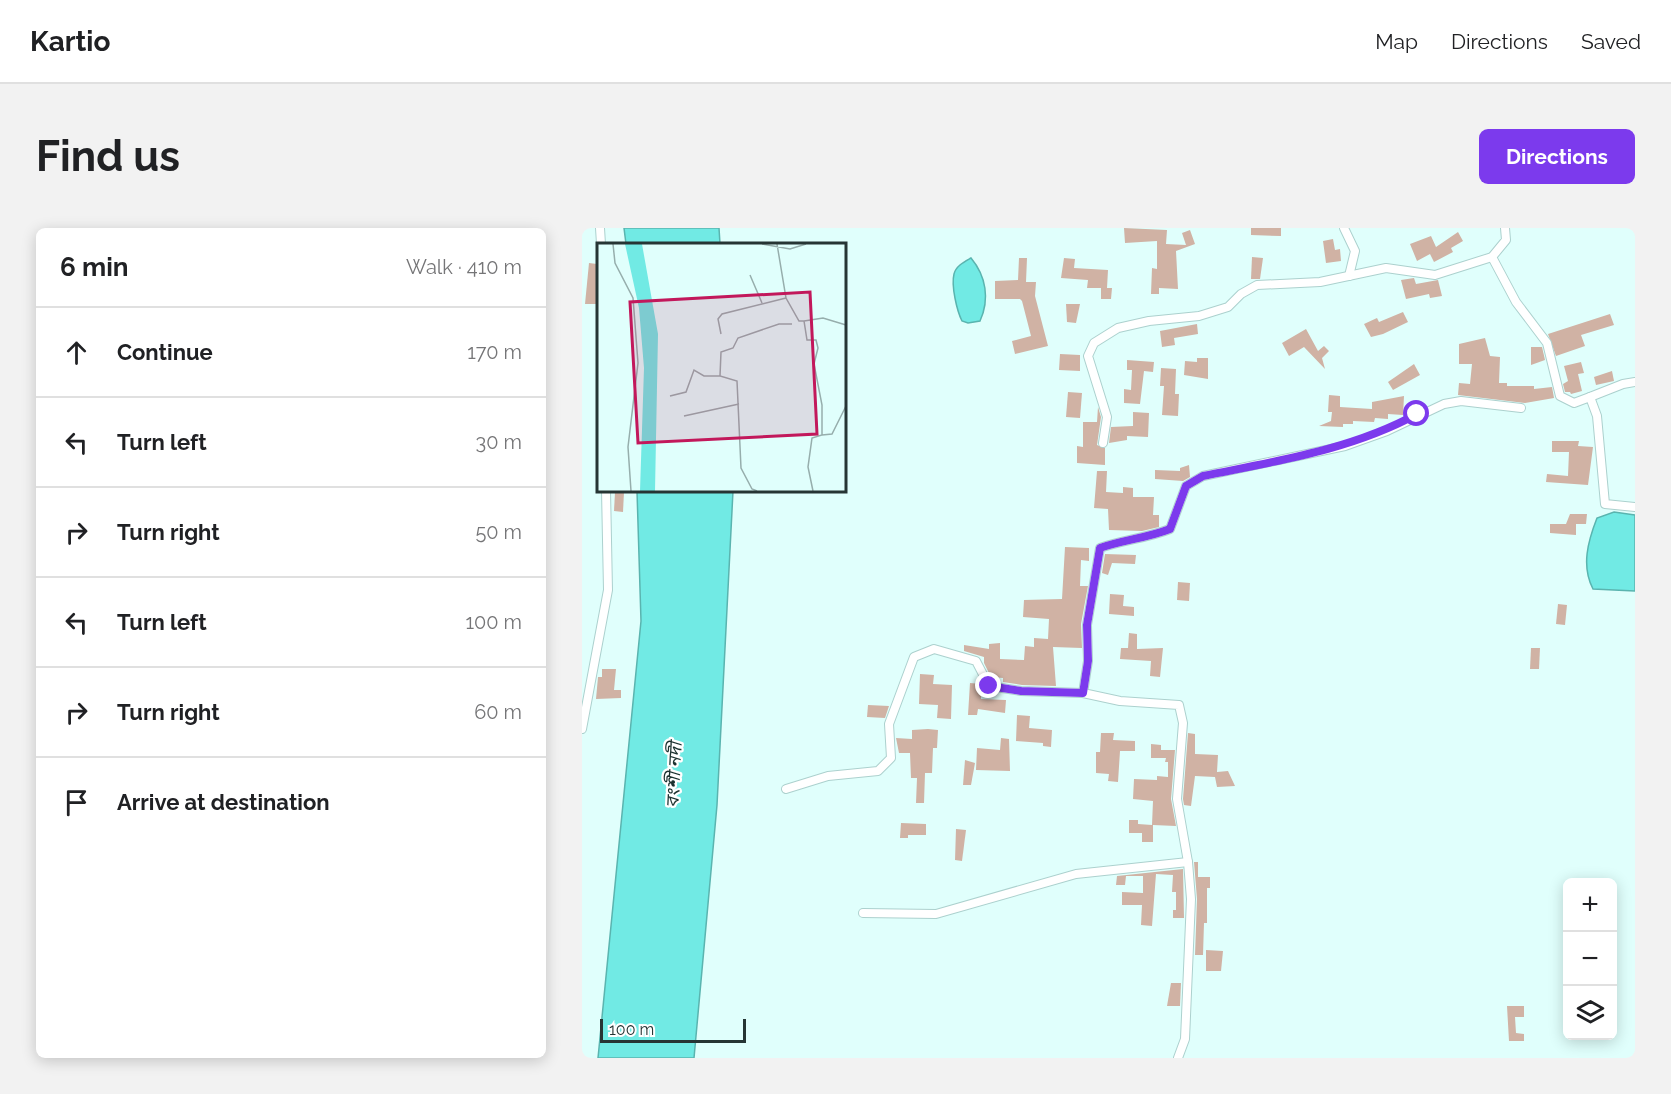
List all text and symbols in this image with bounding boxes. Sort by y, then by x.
text: Kartio [30,25,110,58]
text: Map [1375,29,1418,54]
text: Directions [1451,29,1548,54]
text: Saved [1581,29,1641,54]
button: Directions [1479,129,1635,184]
text: Find us [36,132,180,181]
inset map [597,243,846,492]
text: 6 min [60,252,129,282]
text: Walk · 410 m [406,255,522,279]
icon: ahead [60,336,93,369]
text: Continue [117,339,213,365]
text: 170 m [467,340,522,364]
route start [1403,400,1429,426]
icon: left [60,426,93,459]
text: Turn left [117,429,207,455]
text: 30 m [476,430,522,454]
icon: right [60,516,93,549]
text: Turn right [117,519,220,545]
text: 50 m [475,520,522,544]
icon: left [60,606,93,639]
text: Turn left [117,609,207,635]
text: 100 m [465,610,522,634]
route end [975,672,1001,698]
icon: right [60,696,93,729]
text: Turn right [117,699,220,725]
text: 60 m [474,700,522,724]
water label: বংশী নদী [661,738,686,808]
icon: arrive [60,786,93,819]
text: Arrive at destination [117,789,330,815]
map controls [1563,878,1617,1040]
button: + [1563,878,1617,932]
button: − [1563,932,1617,986]
button: layers [1563,986,1617,1040]
scale bar [600,1016,746,1044]
text: 100 m [609,1020,654,1039]

